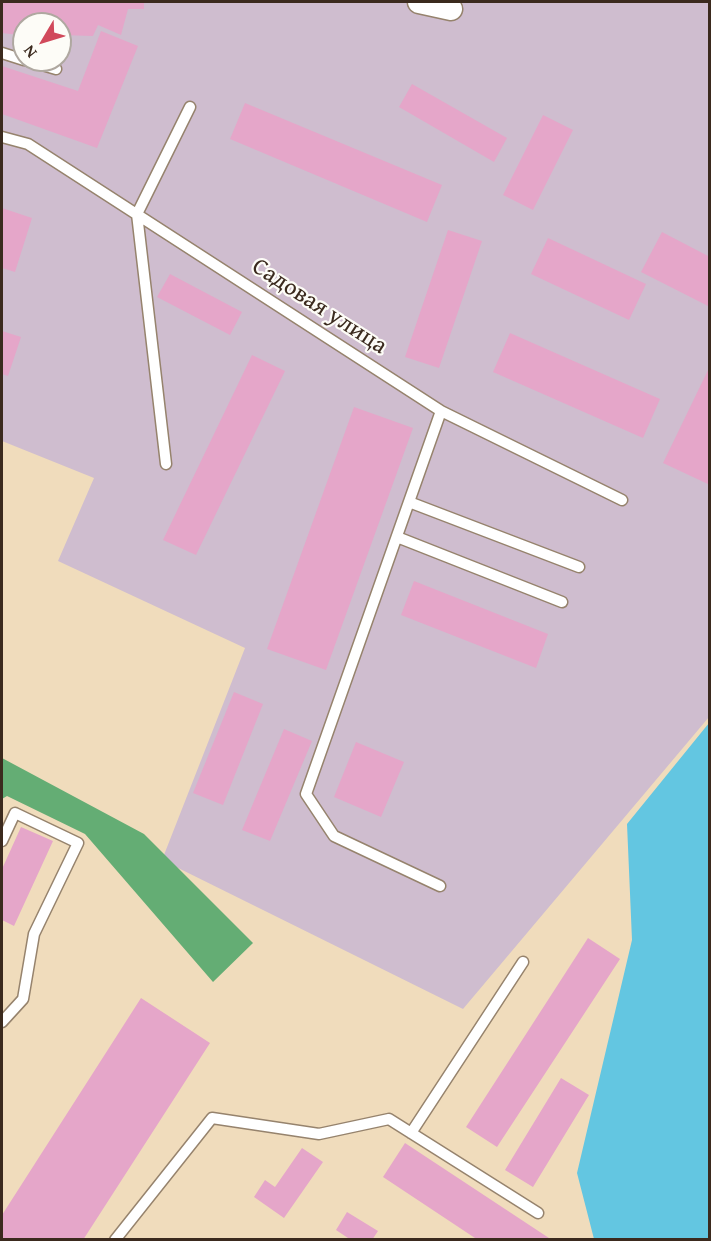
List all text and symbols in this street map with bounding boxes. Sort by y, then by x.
north arrow [12,12,72,72]
text: N [17,40,42,63]
street label: Садовая улица [246,253,392,361]

